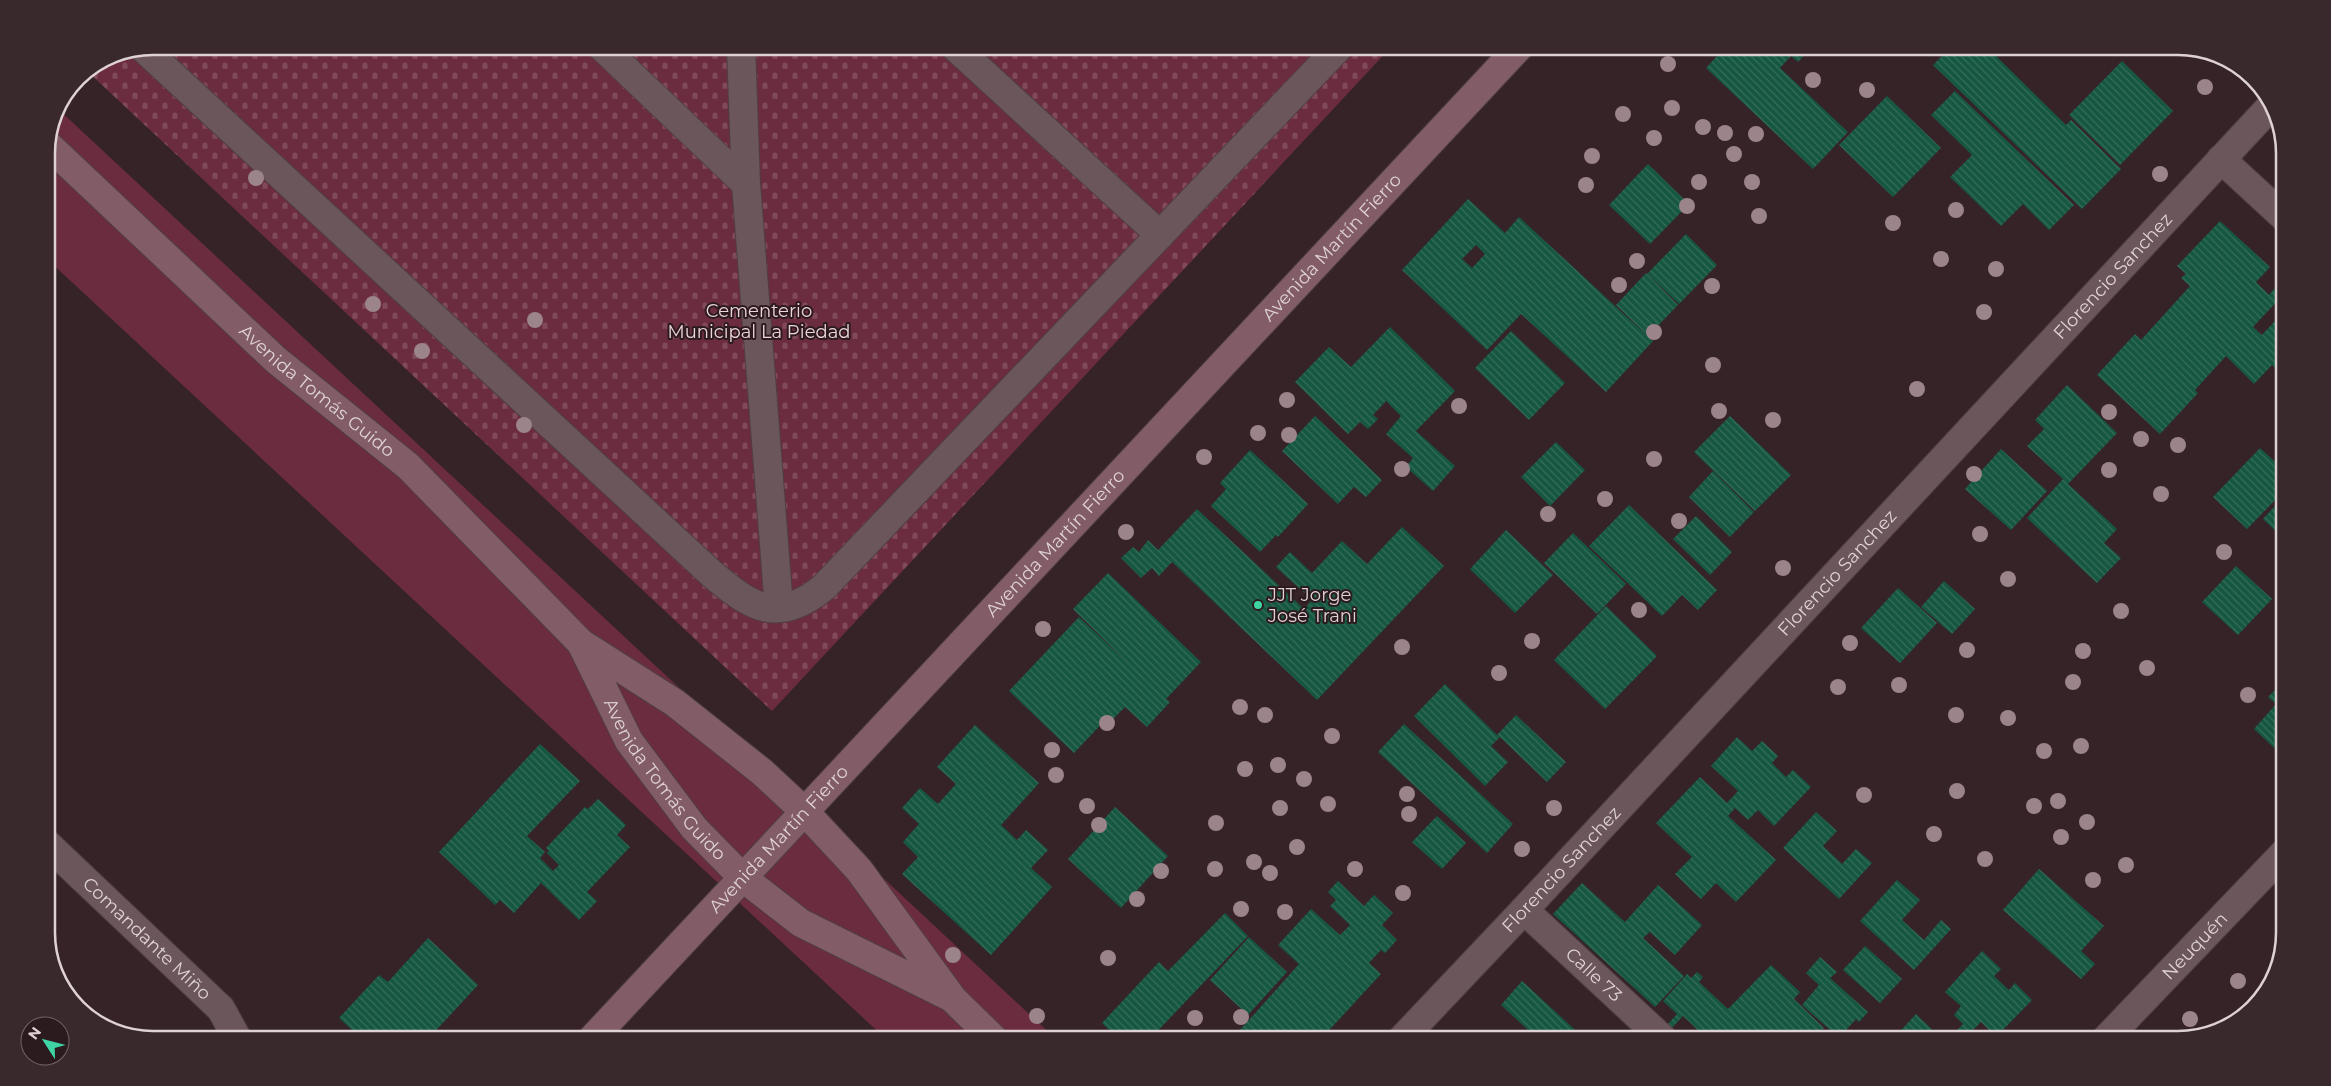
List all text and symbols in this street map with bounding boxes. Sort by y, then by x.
street label: Avenida Martín Fierro [1257,169,1406,326]
street label: Florencio Sanchez [2049,209,2177,344]
park label: Cementerio Municipal La Piedad [667,300,851,343]
street label: Avenida Tomás Guido [235,320,399,462]
street label: Avenida Martín Fierro [981,465,1130,622]
street label: Florencio Sanchez [1773,505,1901,641]
place label: JJT Jorge José Trani [1267,584,1357,627]
marker: JJT Jorge José Trani [1252,599,1264,611]
street label: Avenida Tomás Guido [599,695,731,865]
street label: Avenida Martín Fierro [704,761,853,918]
street label: Florencio Sanchez [1497,802,1626,937]
street label: Comandante Miño [78,873,216,1005]
street label: Neuquén [2158,908,2232,984]
street label: Calle 73 [1561,943,1626,1006]
north arrow [20,1016,70,1066]
text: N [24,1023,45,1043]

